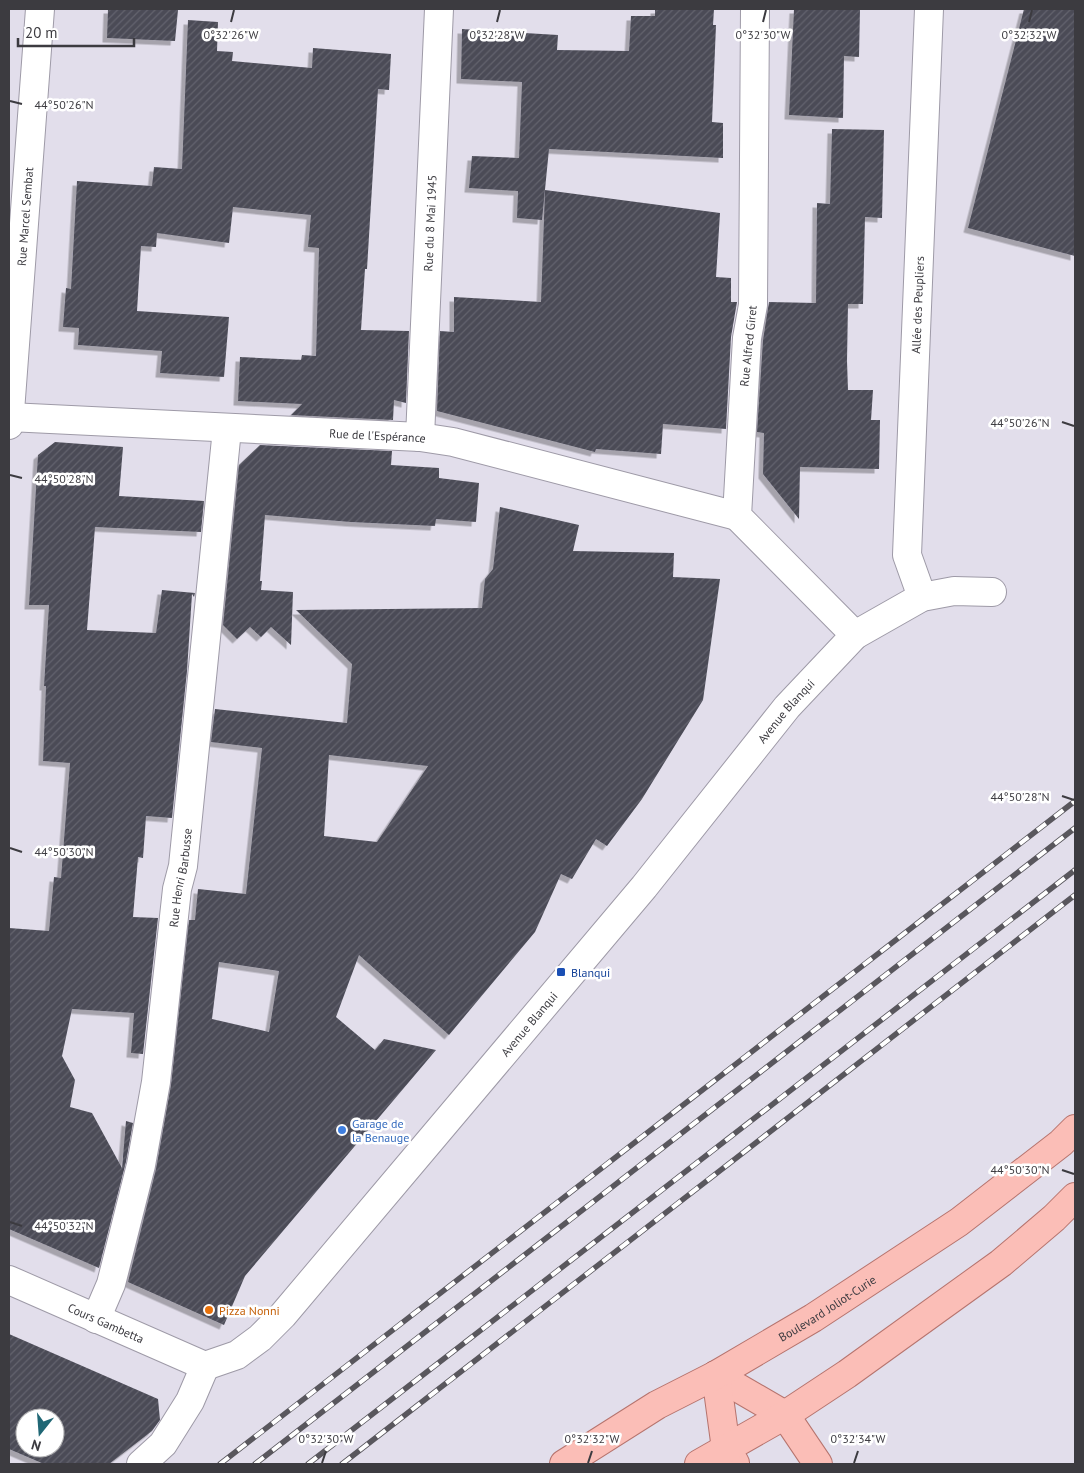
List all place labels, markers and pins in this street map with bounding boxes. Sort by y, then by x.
place label: Blanqui [571,965,610,980]
marker: Blanqui [555,966,567,978]
place label: Garage de la Benauge [352,1116,409,1145]
marker: Garage de la Benauge [336,1124,348,1136]
place label: Pizza Nonni [219,1303,280,1318]
marker: Pizza Nonni [203,1304,215,1316]

